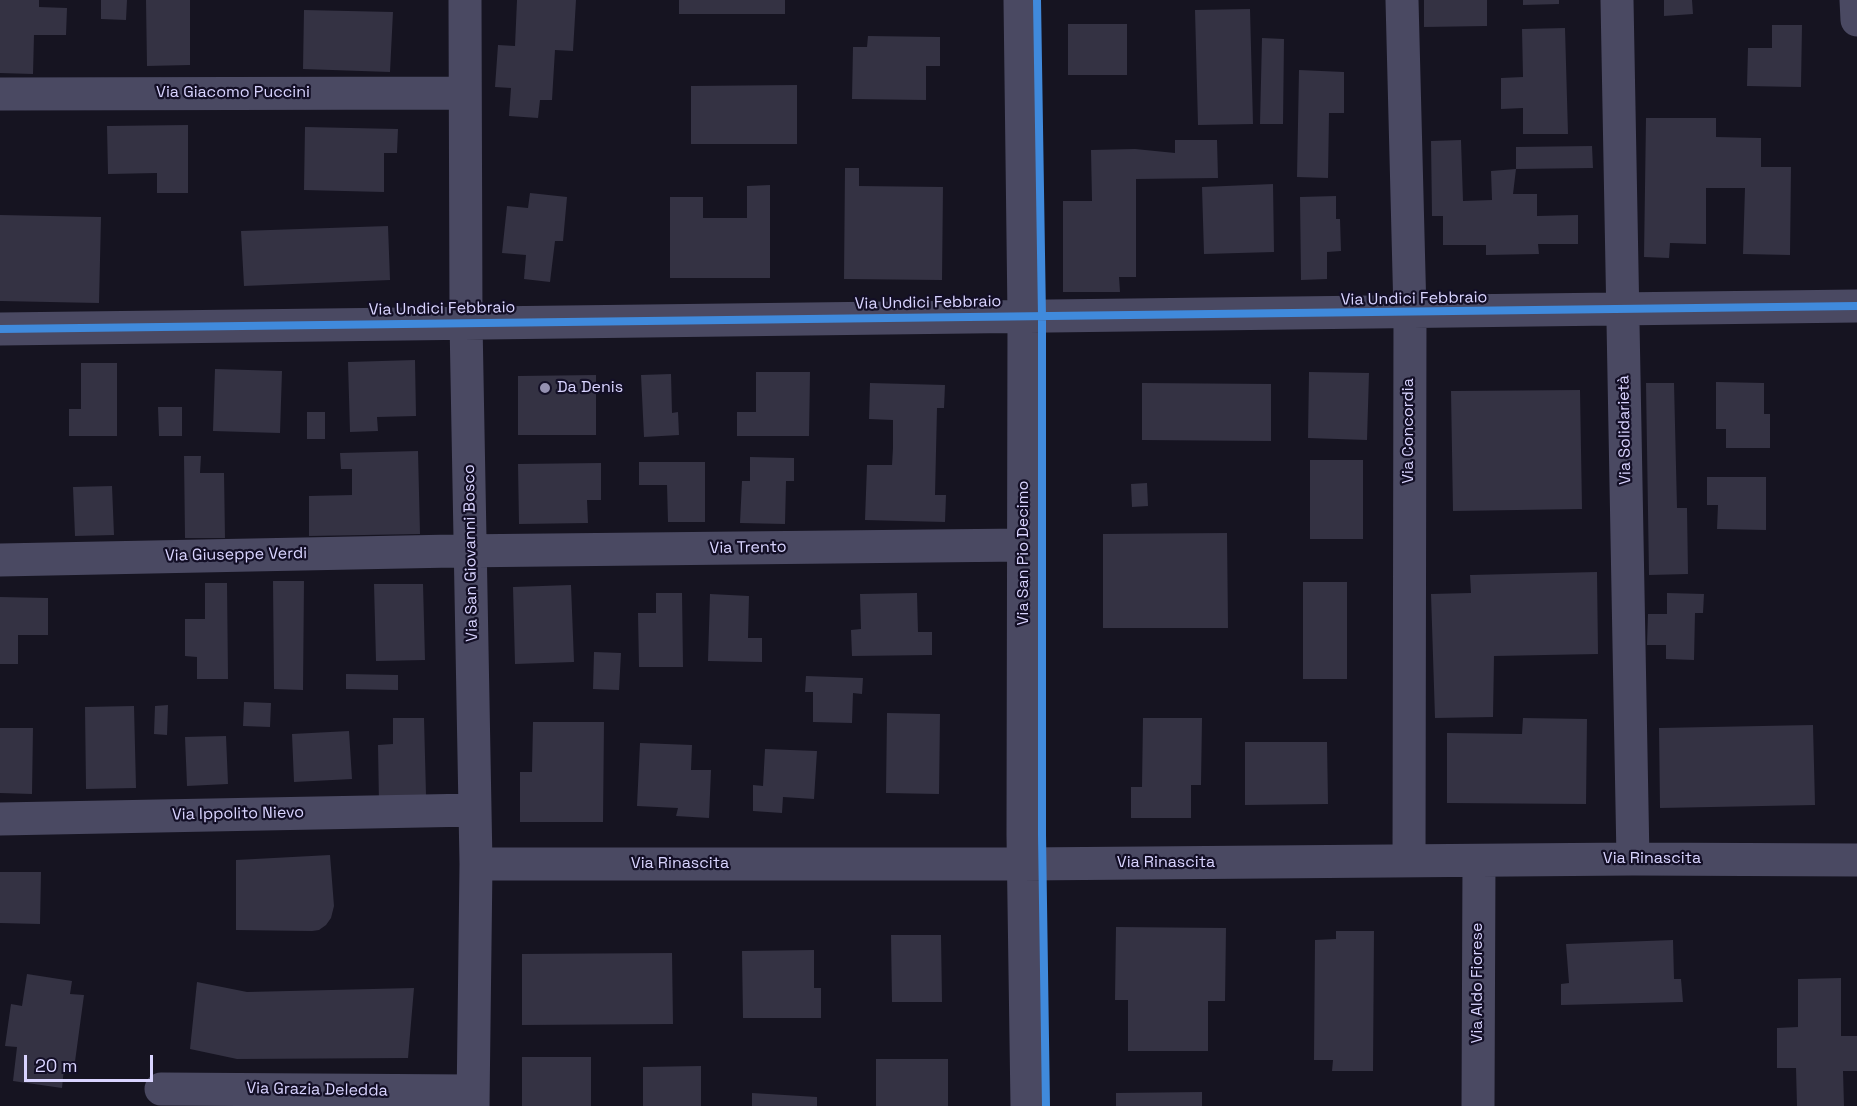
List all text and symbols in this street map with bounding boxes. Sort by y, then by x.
street label: Via Giacomo Puccini [156,83,310,103]
street label: Via Undici Febbraio [1340,288,1488,310]
street label: Via Undici Febbraio [854,292,1002,314]
street label: Via Undici Febbraio [368,298,516,320]
street label: Via Solidarietà [1614,375,1636,485]
place label: Da Denis [557,378,623,398]
street label: Via Concordia [1399,378,1419,484]
marker: Da Denis [538,381,552,395]
street label: Via San Giovanni Bosco [460,464,482,642]
street label: Via San Pio Decimo [1014,481,1034,625]
street label: Via Trento [709,538,787,558]
street label: Via Giuseppe Verdi [165,544,307,566]
street label: Via Ippolito Nievo [172,803,304,825]
street label: Via Rinascita [1603,849,1701,869]
street label: Via Rinascita [1117,853,1215,873]
street label: Via Rinascita [631,854,729,874]
street label: Via Aldo Fiorese [1468,922,1488,1044]
scale bar [27,1043,156,1081]
text: 20 m [35,1054,78,1077]
street label: Via Grazia Deledda [246,1079,388,1101]

